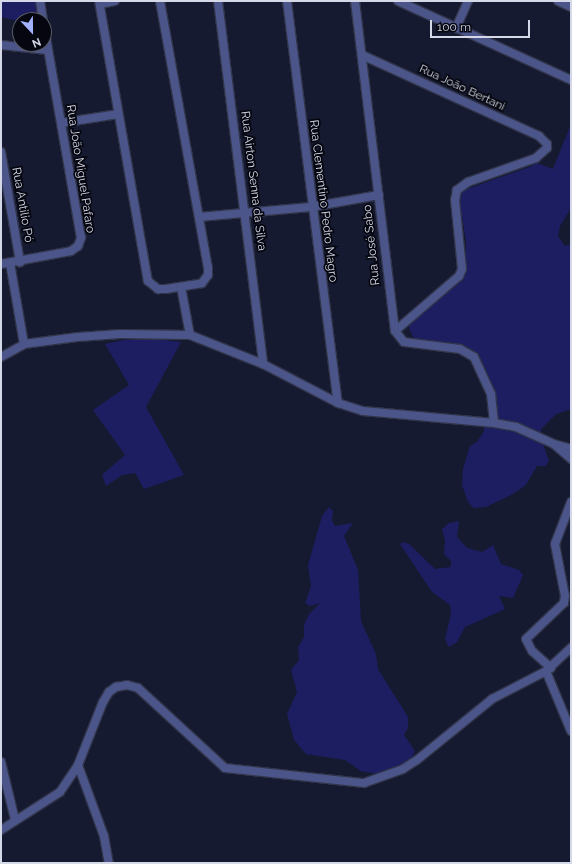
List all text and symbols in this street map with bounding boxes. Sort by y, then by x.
north arrow [12,12,52,52]
scale bar [432,12,532,38]
text: 100 m [437,20,471,34]
text: N [30,35,43,50]
street label: Rua João Bertani [417,62,507,114]
street label: Rua João Miguel Pafaro [63,103,97,235]
street label: Rua Airton Senna da Silva [237,110,269,252]
street label: Rua Clementino Pedro Magro [306,119,340,283]
street label: Rua Antilio Pó [8,166,36,244]
street label: Rua José Sabo [361,204,383,286]

